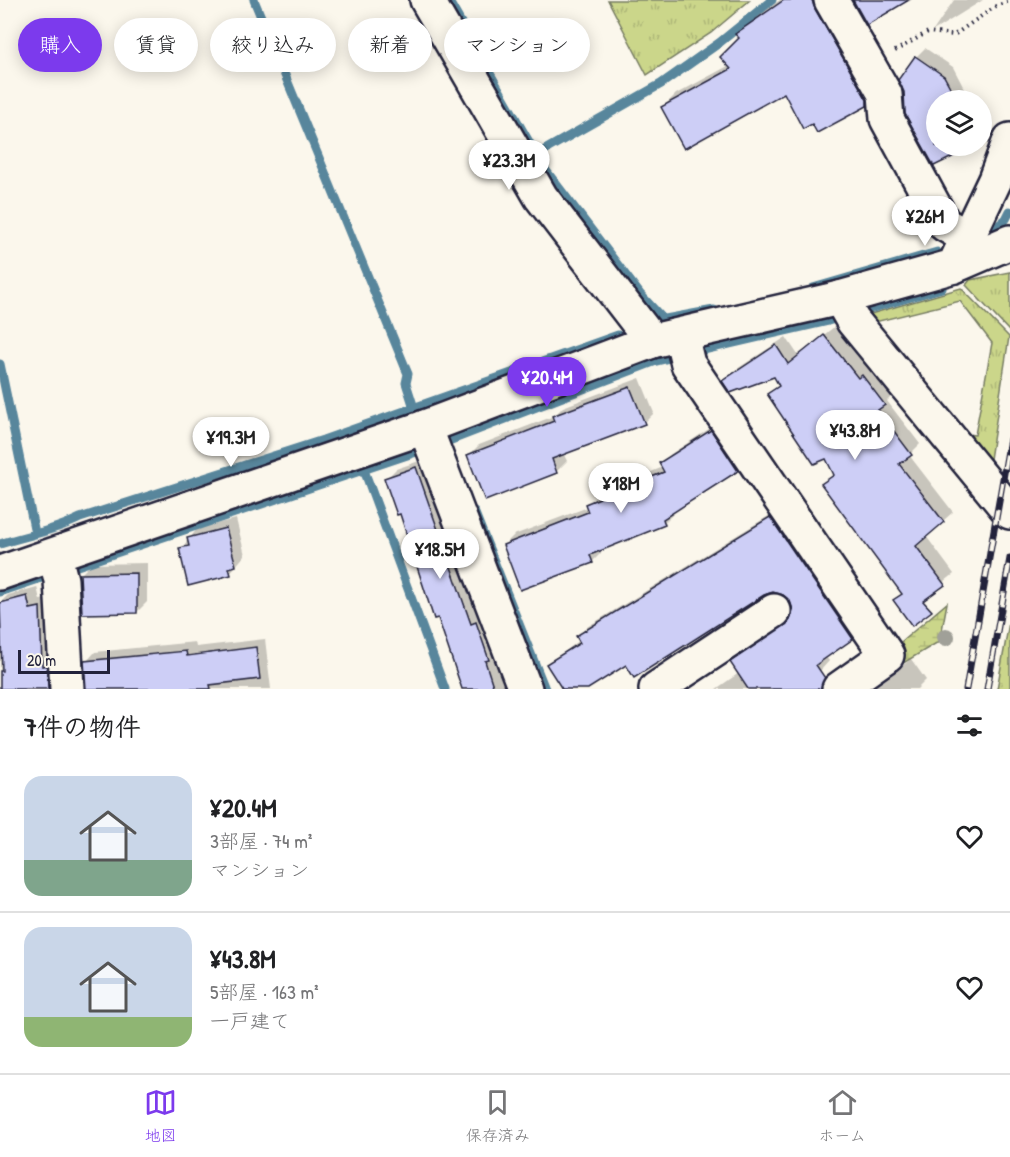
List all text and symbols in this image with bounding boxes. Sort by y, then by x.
chip: 購入 [18,18,102,72]
chip: 賃貸 [114,18,198,72]
chip: 絞り込み [210,18,336,72]
chip: 新着 [348,18,432,72]
chip: マンション [444,18,590,72]
map controls [926,90,992,156]
button: layers [926,90,992,156]
pin: ¥23.3M [460,140,558,191]
text: ¥23.3M [483,146,535,173]
pin: ¥26M [889,196,961,247]
text: ¥26M [906,202,944,229]
pin: ¥20.4M [498,357,596,408]
text: ¥20.4M [521,363,573,390]
pin: ¥43.8M [806,410,904,461]
text: ¥43.8M [830,416,880,443]
pin: ¥19.3M [182,417,280,468]
text: ¥19.3M [206,423,256,450]
pin: ¥18M [585,463,657,514]
text: ¥18M [602,469,640,496]
pin: ¥18.5M [391,529,489,580]
text: ¥18.5M [415,535,465,562]
scale bar [18,647,110,674]
text: 20 m [27,649,56,671]
text: 7件の物件 [24,709,141,744]
icon: filters [953,709,986,742]
text: ¥20.4M [210,790,277,825]
icon: home [72,800,144,872]
icon: heart [953,820,986,853]
text: 3部屋 · 74 m² [210,827,312,854]
text: マンション [210,856,309,883]
text: ¥43.8M [210,941,276,976]
icon: home [72,951,144,1023]
icon: heart [953,971,986,1004]
text: 5部屋 · 163 m² [210,978,319,1005]
text: 一戸建て [210,1007,290,1034]
tab: 地図 [144,1086,177,1146]
tab: 保存済み [466,1086,530,1146]
tab: ホーム [818,1086,866,1146]

